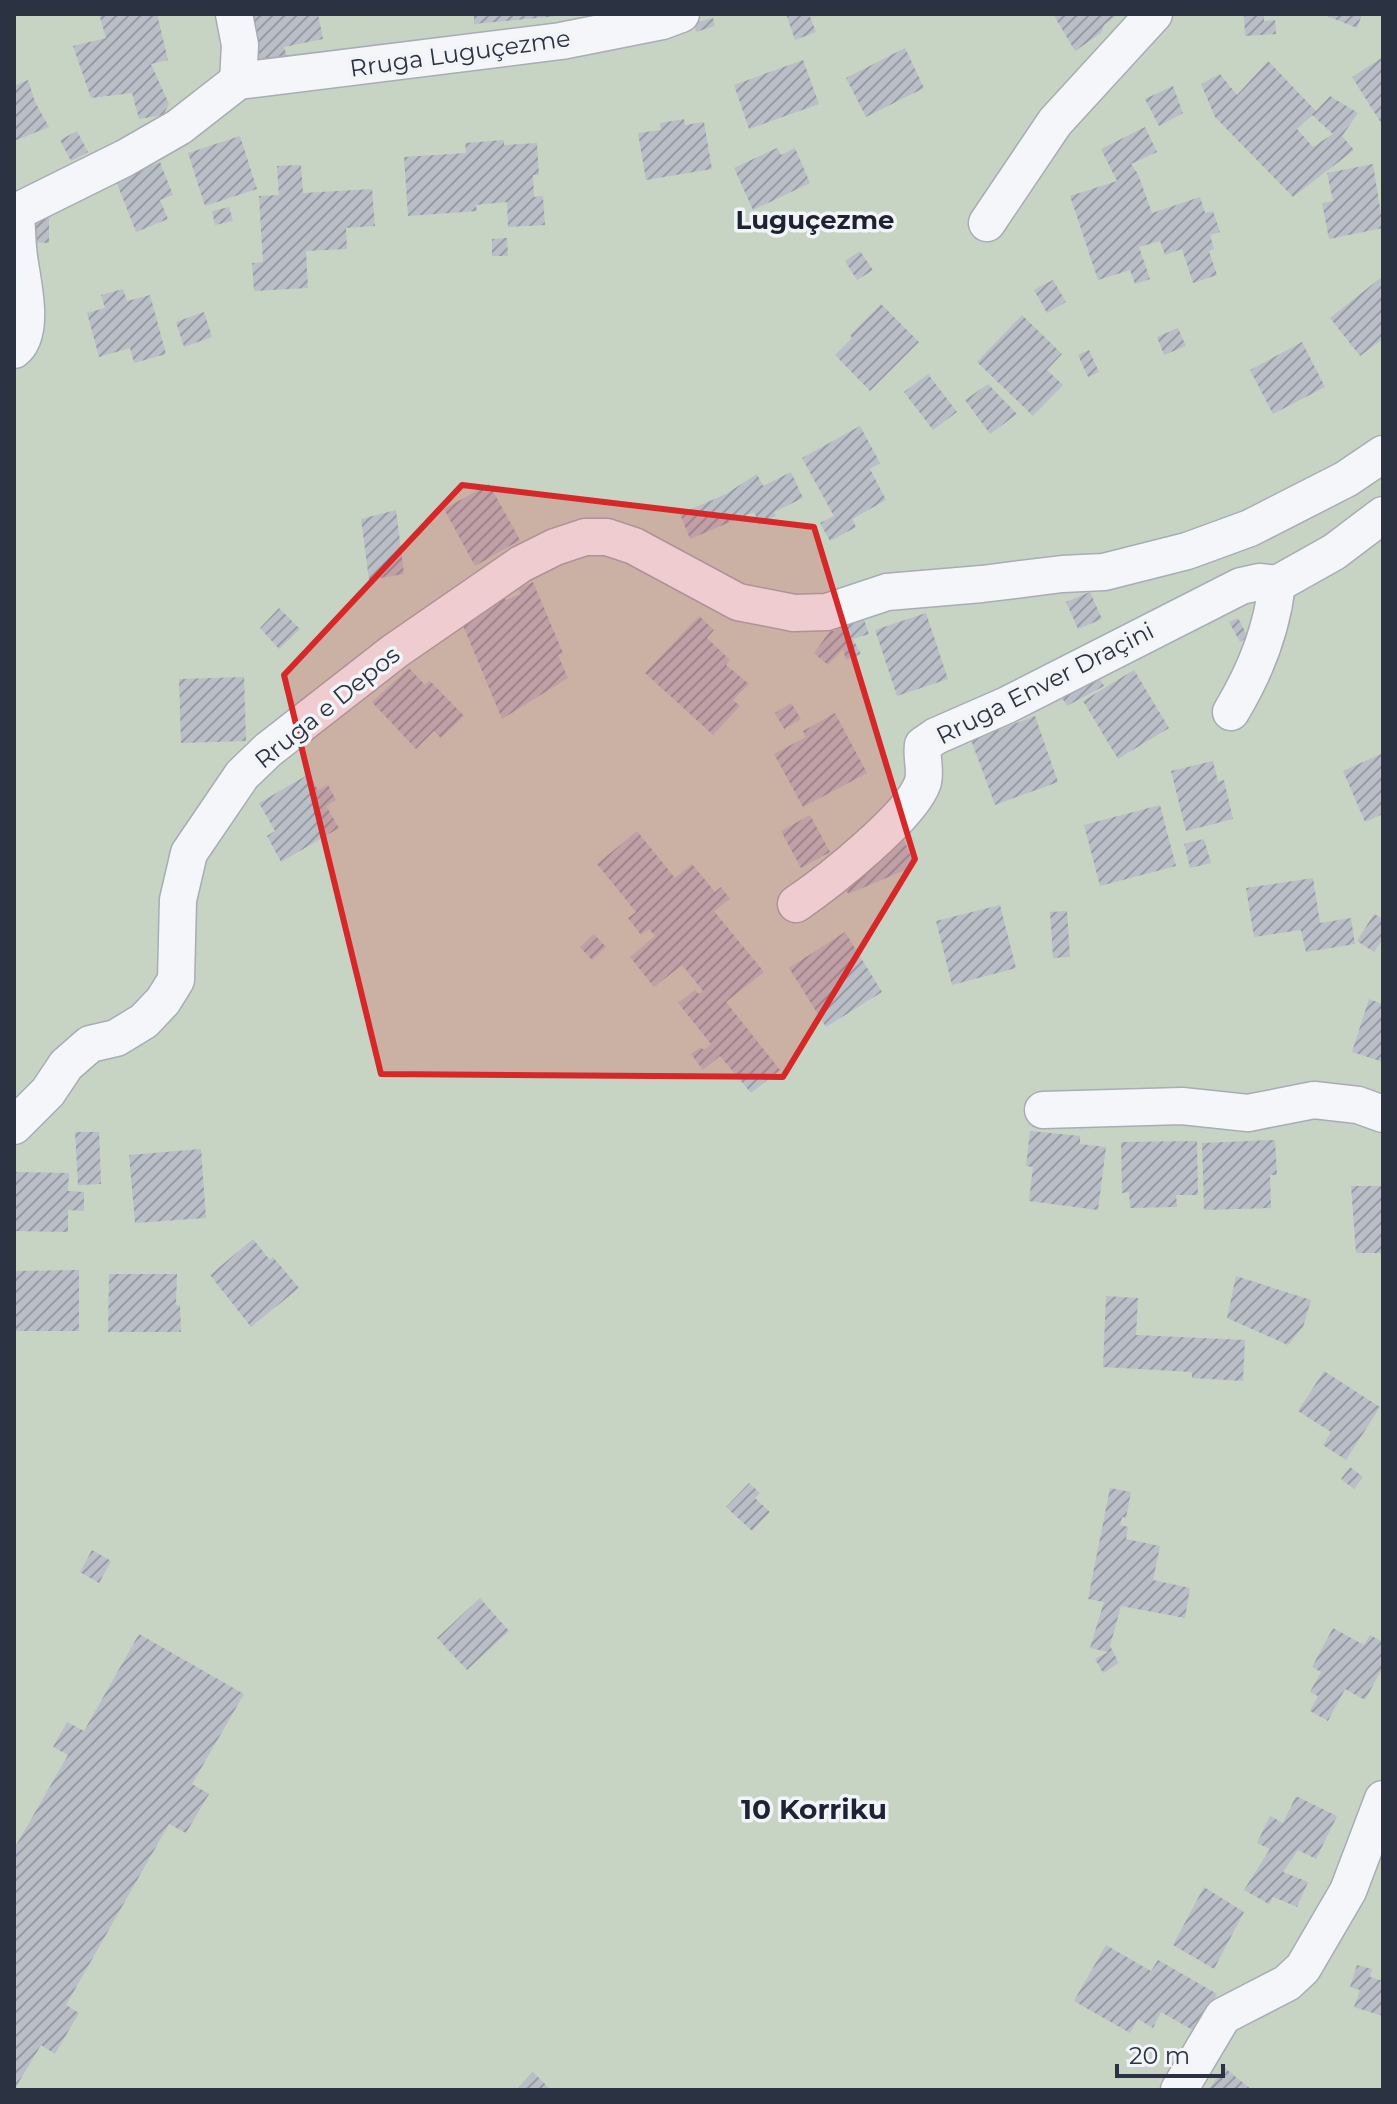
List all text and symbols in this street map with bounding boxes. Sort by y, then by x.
street label: Rruga Luguçezme [348,23,572,83]
district label: Luguçezme [736,204,894,236]
street label: Rruga Enver Draçini [931,616,1159,750]
street label: Rruga e Depos [249,640,405,774]
district label: 10 Korriku [741,1792,887,1826]
scale bar [1117,2028,1223,2078]
text: 20 m [1129,2041,1190,2070]

